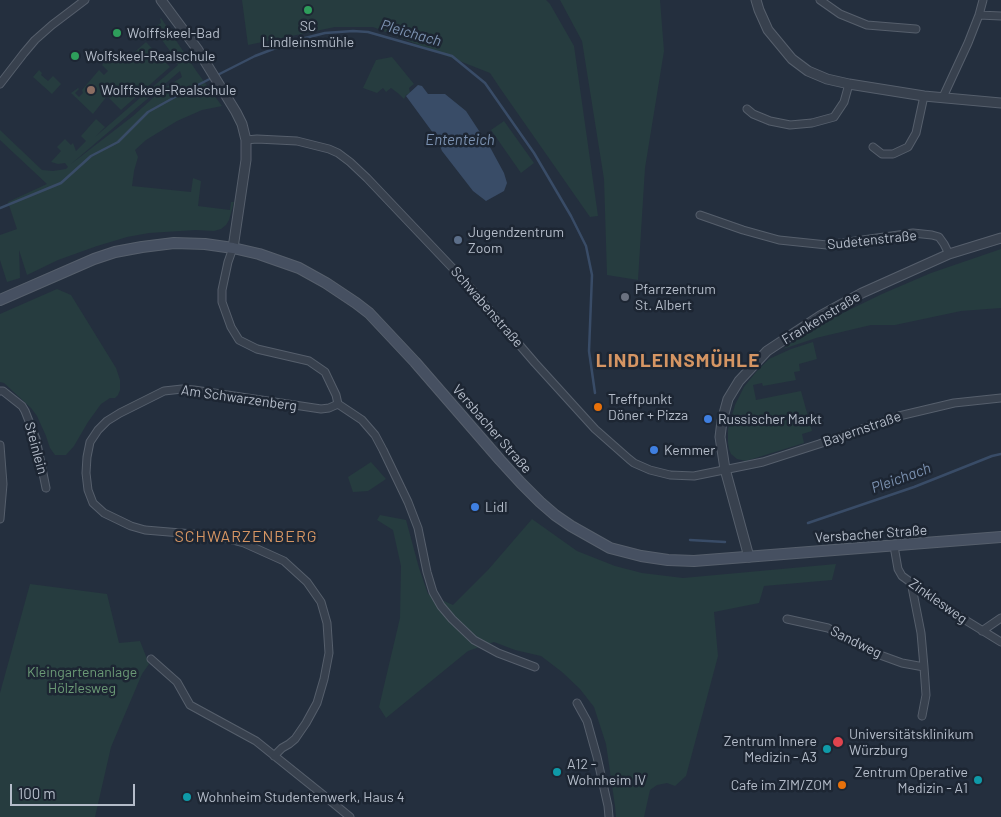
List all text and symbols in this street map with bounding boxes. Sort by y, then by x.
marker: SC Lindleinsmühle [302,4,314,16]
water label: Pleichach [379,16,443,50]
place label: SC Lindleinsmühle [262,18,354,50]
place label: Wolffskeel-Bad [127,25,220,41]
marker: Wolffskeel-Bad [111,27,123,39]
place label: Wolfskeel-Realschule [85,48,215,64]
marker: Wolfskeel-Realschule [69,50,81,62]
place label: Wolffskeel-Realschule [101,82,236,98]
marker: Wolffskeel-Realschule [85,84,97,96]
water label: Ententeich [425,131,495,149]
place label: Jugendzentrum Zoom [468,224,564,256]
street label: Sudetenstraße [826,227,918,253]
marker: Jugendzentrum Zoom [452,234,464,246]
street label: Schwabenstraße [447,263,527,351]
place label: Pfarrzentrum St. Albert [635,281,716,314]
street label: Frankenstraße [779,288,863,348]
marker: Pfarrzentrum St. Albert [619,291,631,303]
district label: LINDLEINSMÜHLE [594,350,762,372]
street label: Versbacher Straße [449,381,535,477]
street label: Am Schwarzenberg [180,382,298,414]
place label: Treffpunkt Döner + Pizza [608,391,688,424]
marker: Treffpunkt Döner + Pizza [592,401,604,413]
street label: Bayernstraße [821,408,903,450]
place label: Russischer Markt [718,411,822,427]
marker: Russischer Markt [702,413,714,425]
street label: Steinlein [21,420,51,476]
place label: Kemmer [664,442,715,458]
marker: Kemmer [648,444,660,456]
water label: Pleichach [869,459,933,497]
place label: Lidl [485,499,507,515]
marker: Lidl [469,501,481,513]
street label: Versbacher Straße [814,522,928,546]
district label: SCHWARZENBERG [173,527,319,547]
street label: Zinklesweg [906,575,970,627]
street label: Sandweg [828,622,884,662]
park label: Kleingartenanlage Hölzlesweg [27,664,137,696]
place label: Universitätsklinikum Würzburg [849,726,974,759]
place label: Zentrum Innere Medizin - A3 [724,733,817,766]
marker: Universitätsklinikum Würzburg [831,735,845,749]
marker: Zentrum Innere Medizin - A3 [821,743,833,755]
place label: A12 - Wohnheim IV [567,756,646,789]
place label: Zentrum Operative Medizin - A1 [855,764,968,796]
marker: A12 - Wohnheim IV [551,766,563,778]
scale bar [12,774,138,806]
marker: Zentrum Operative Medizin - A1 [972,774,984,786]
place label: Cafe im ZIM/ZOM [731,777,832,793]
marker: Cafe im ZIM/ZOM [836,779,848,791]
text: 100 m [18,784,56,802]
place label: Wohnheim Studentenwerk, Haus 4 [197,789,404,805]
marker: Wohnheim Studentenwerk, Haus 4 [181,791,193,803]

